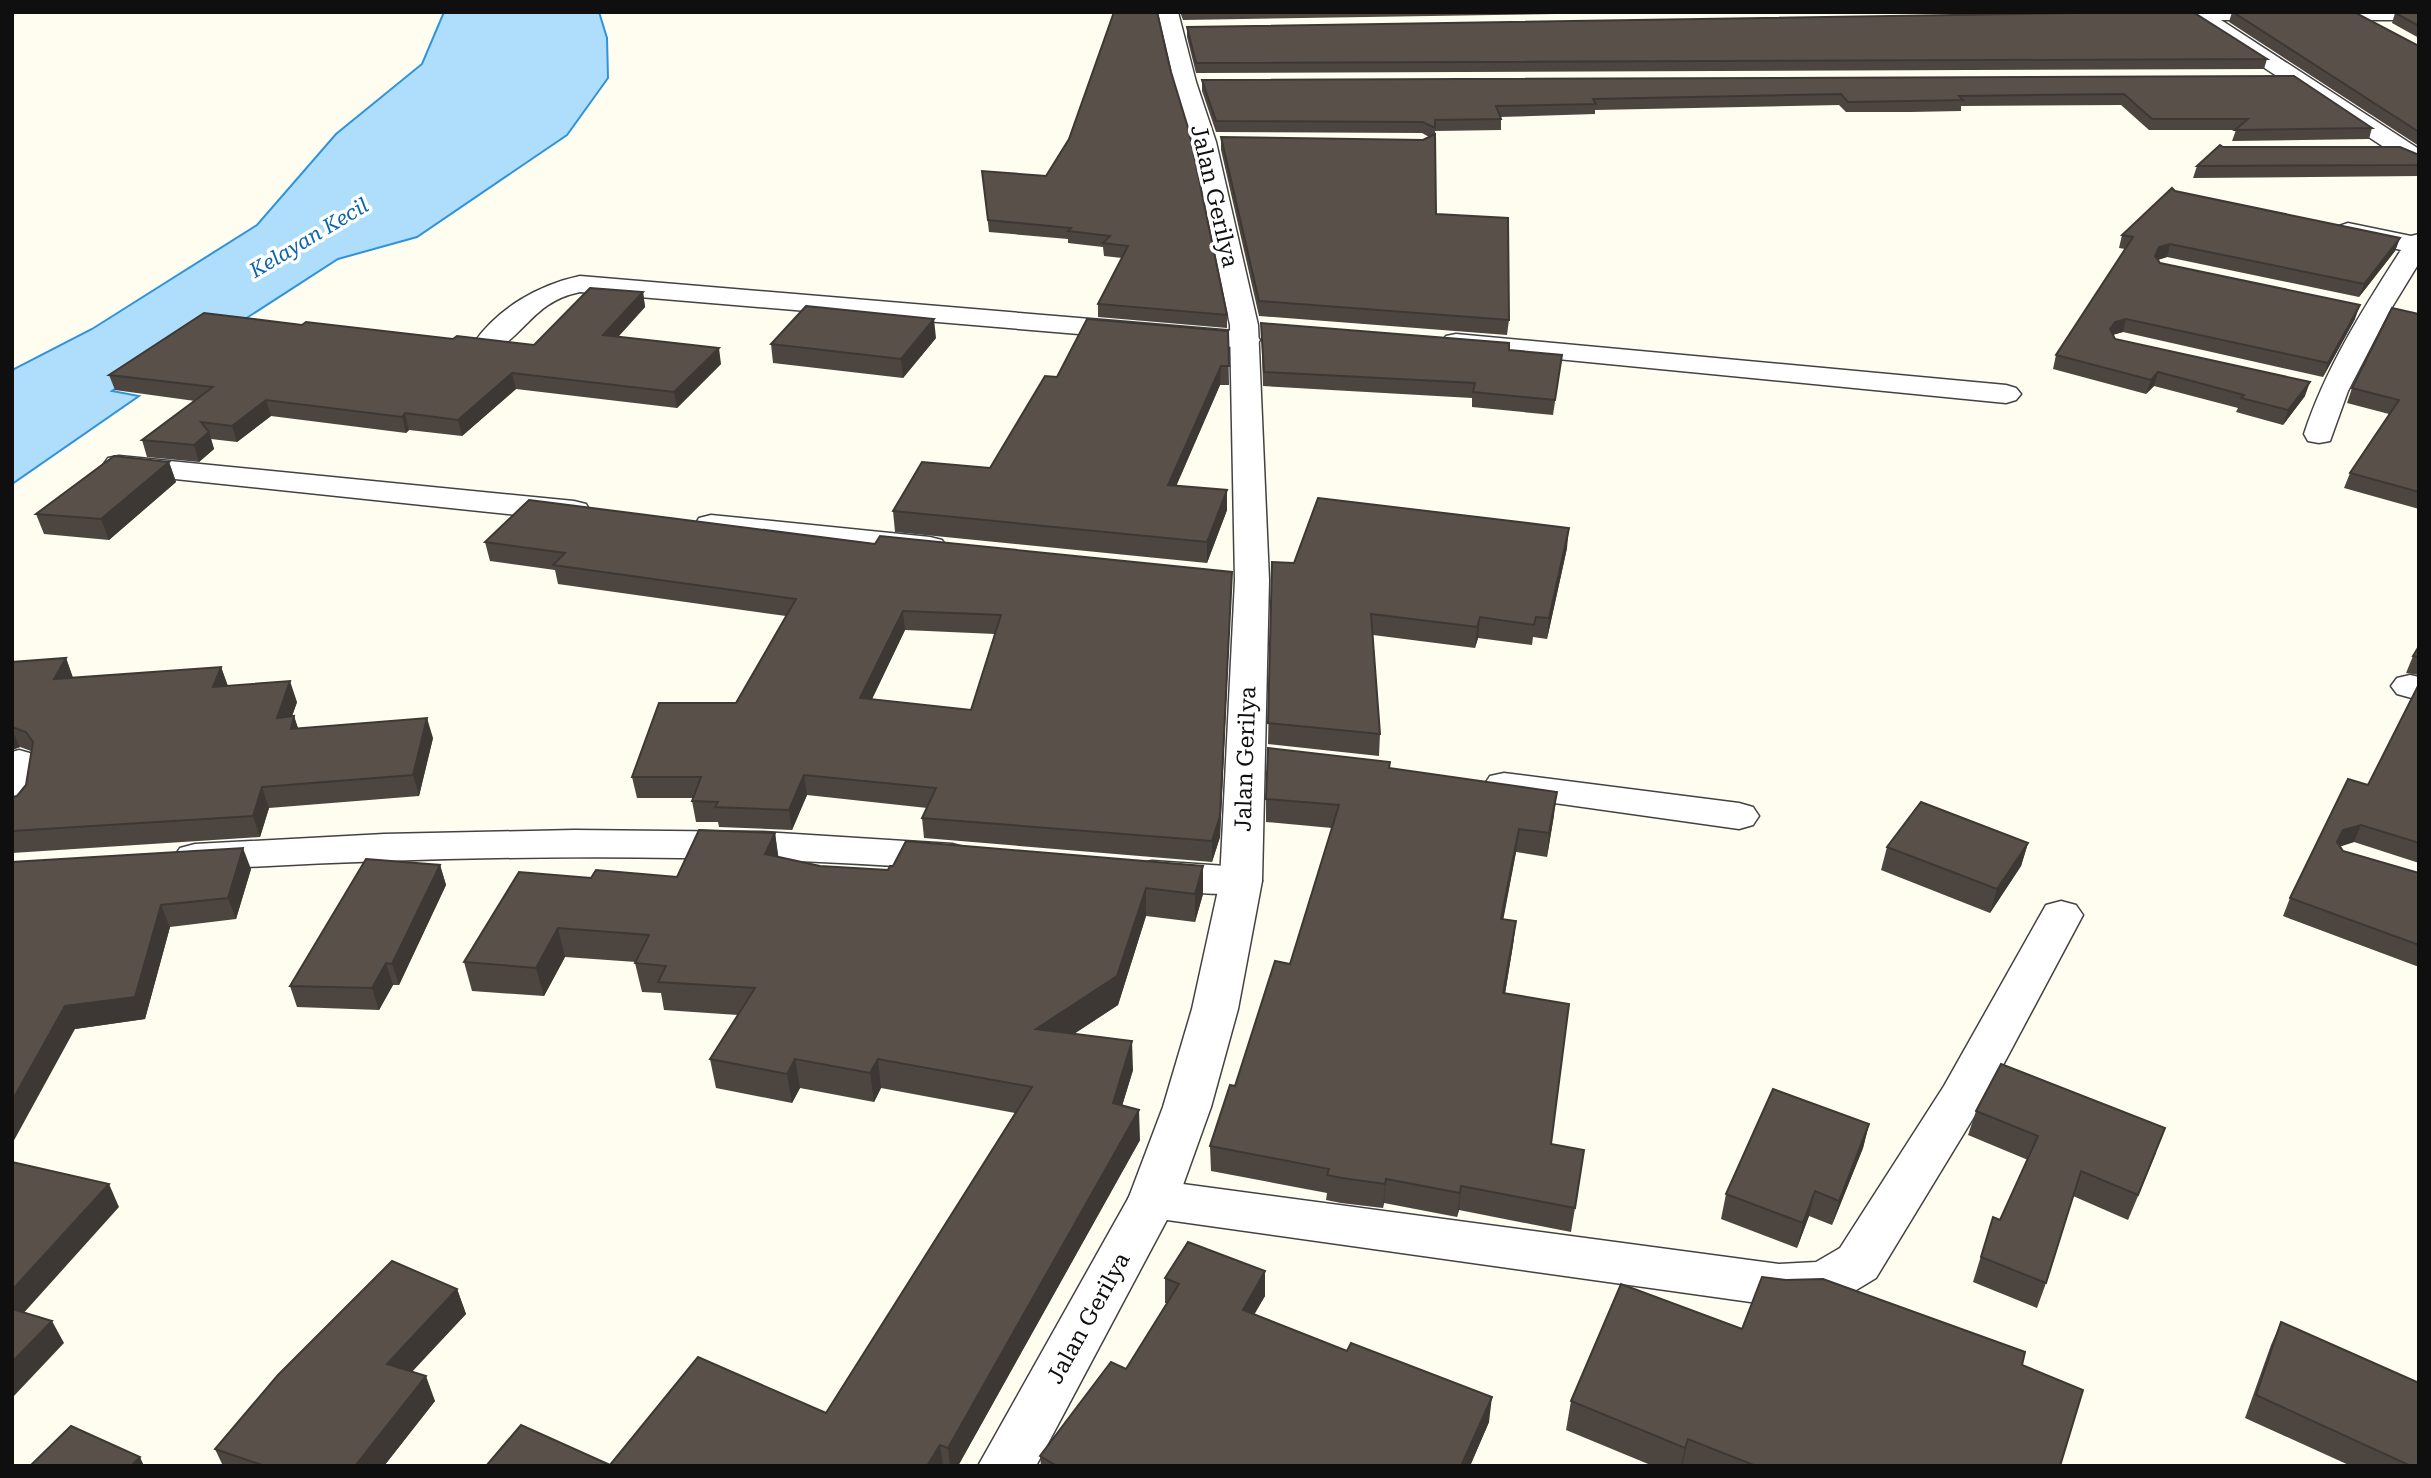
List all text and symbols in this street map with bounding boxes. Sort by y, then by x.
street label: Jalan Gerilya [1185,122,1244,271]
water label: Kelayan Kecil [244,193,373,283]
street label: Jalan Gerilya [1229,685,1262,832]
street label: Jalan Gerilya [1041,1248,1136,1388]

